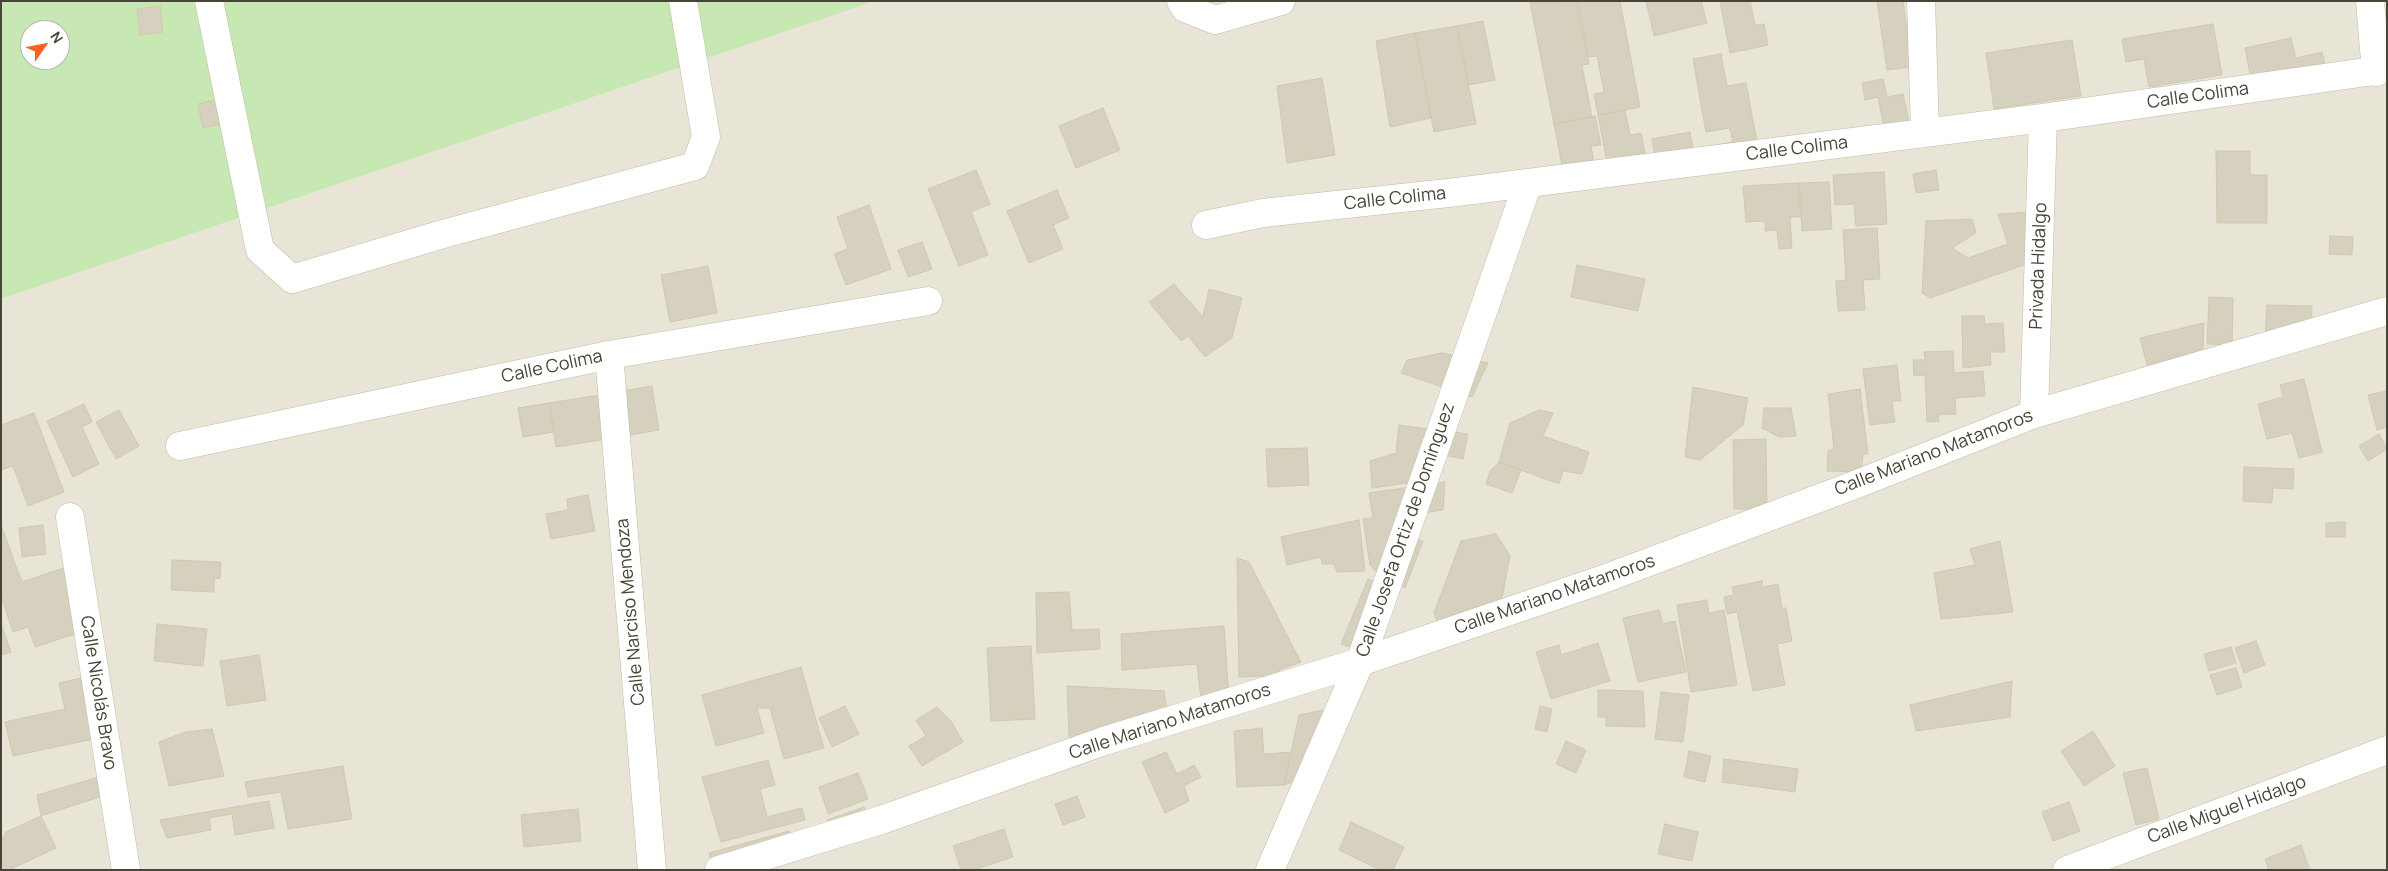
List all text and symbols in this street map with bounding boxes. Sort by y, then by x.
north arrow [20,20,70,70]
text: N [46,28,68,46]
street label: Calle Colima [2146,78,2250,114]
street label: Calle Colima [1745,132,1849,166]
street label: Calle Colima [1343,183,1447,215]
street label: Privada Hidalgo [2026,202,2052,330]
street label: Calle Colima [500,346,604,388]
street label: Calle Josefa Ortiz de Domínguez [1352,400,1460,660]
street label: Calle Mariano Matamoros [1832,405,2036,501]
street label: Calle Narciso Mendoza [612,518,650,706]
street label: Calle Mariano Matamoros [1452,551,1658,639]
street label: Calle Nicolás Bravo [75,614,121,772]
street label: Calle Mariano Matamoros [1067,679,1273,765]
street label: Calle Miguel Hidalgo [2145,771,2309,849]

